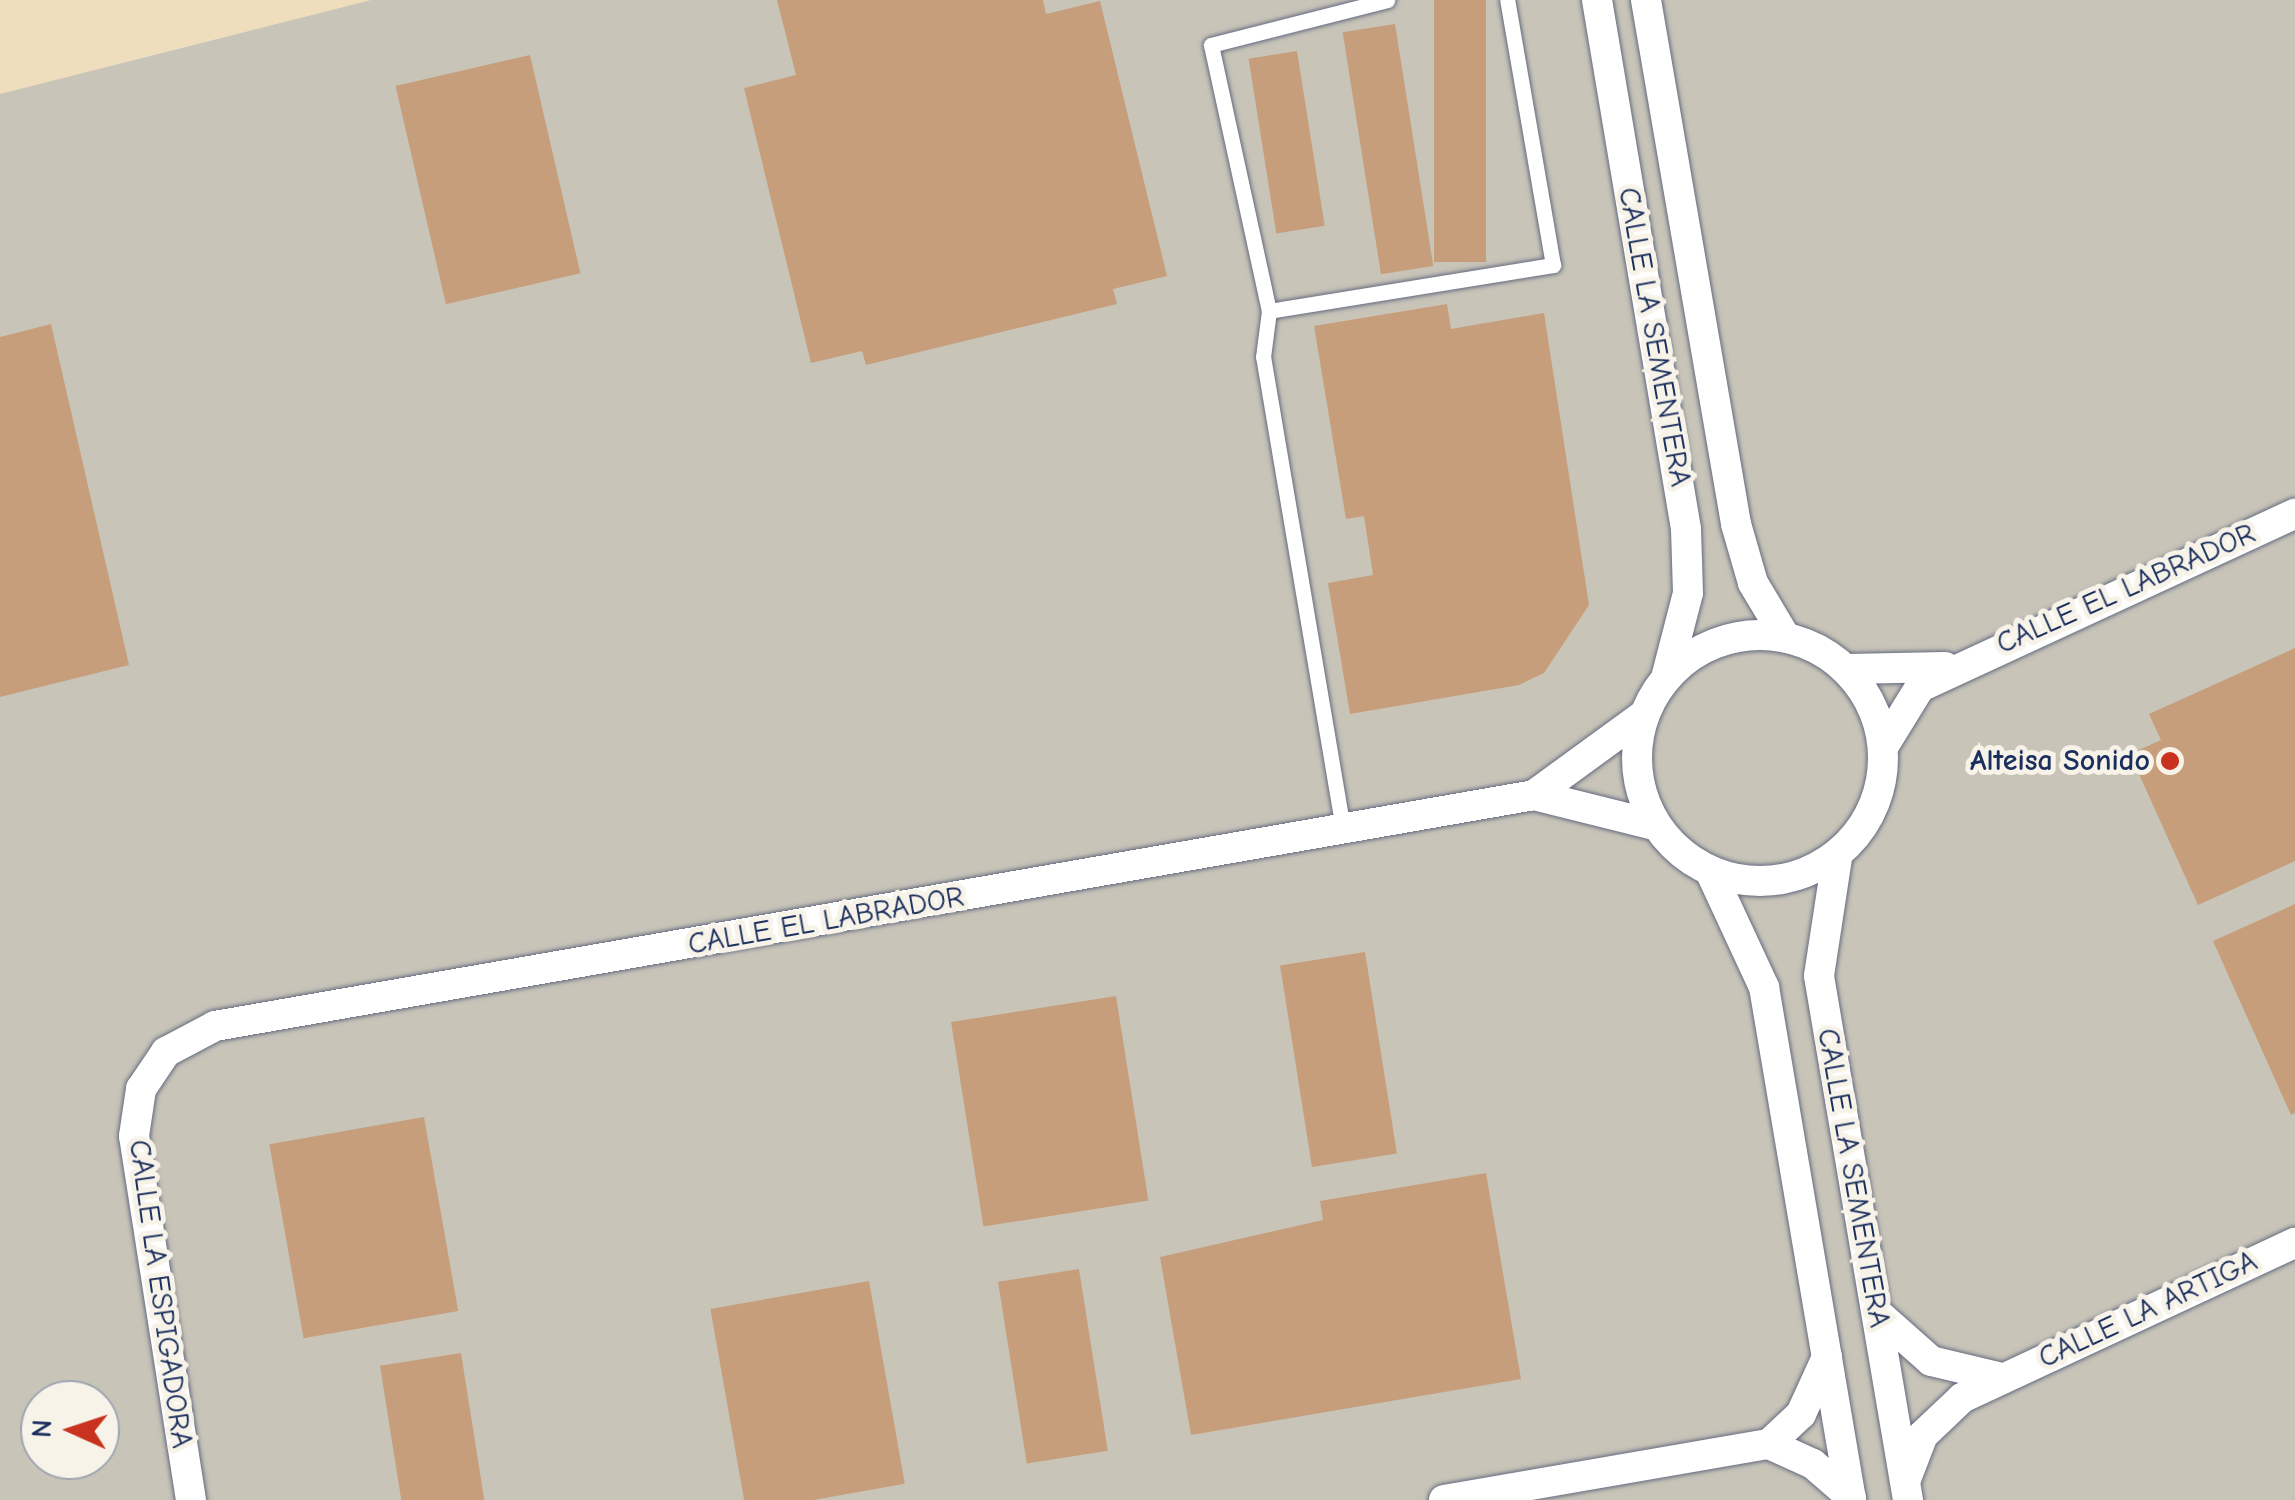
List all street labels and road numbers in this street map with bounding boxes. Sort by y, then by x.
street label: CALLE LA SEMENTERA [1610,185,1698,489]
street label: CALLE EL LABRADOR [1991,516,2261,662]
street label: CALLE EL LABRADOR [685,879,967,963]
street label: CALLE LA SEMENTERA [1809,1026,1897,1330]
street label: CALLE LA ESPIGADORA [121,1137,199,1451]
street label: CALLE LA ARTIGA [2033,1244,2263,1376]

